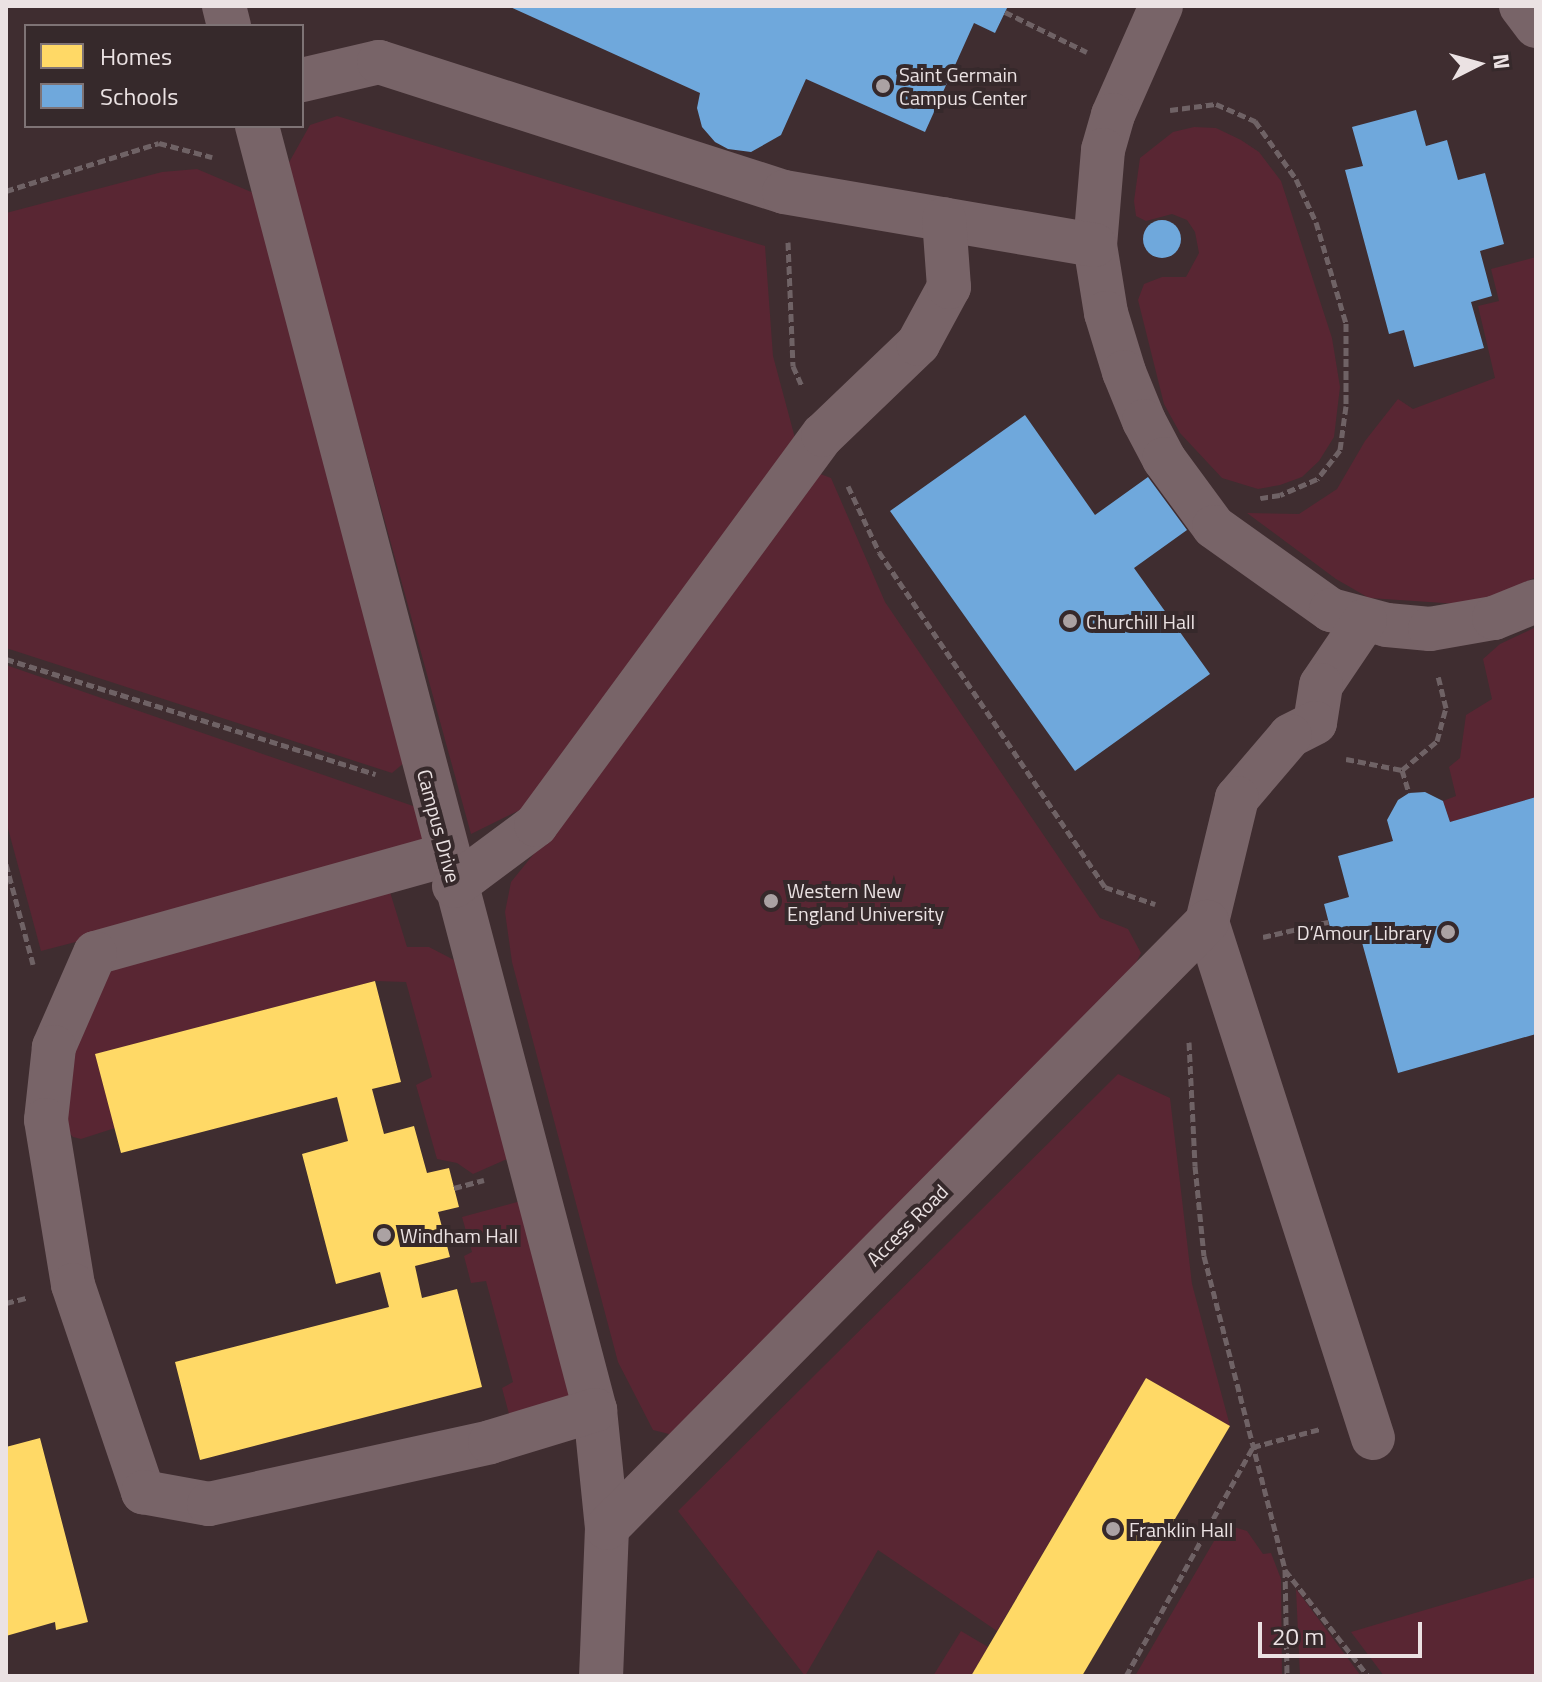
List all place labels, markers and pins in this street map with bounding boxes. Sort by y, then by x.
place label: Saint Germain Campus Center [899,62,1027,109]
marker: Saint Germain Campus Center [874,77,892,95]
place label: Churchill Hall [1086,609,1195,633]
marker: Churchill Hall [1061,612,1079,630]
place label: Western New England University [787,878,944,925]
marker: Western New England University [762,892,780,910]
place label: D’Amour Library [1297,920,1432,944]
marker: D’Amour Library [1439,923,1457,941]
place label: Windham Hall [400,1223,518,1247]
marker: Windham Hall [375,1226,393,1244]
place label: Franklin Hall [1129,1517,1233,1541]
marker: Franklin Hall [1104,1520,1122,1538]

